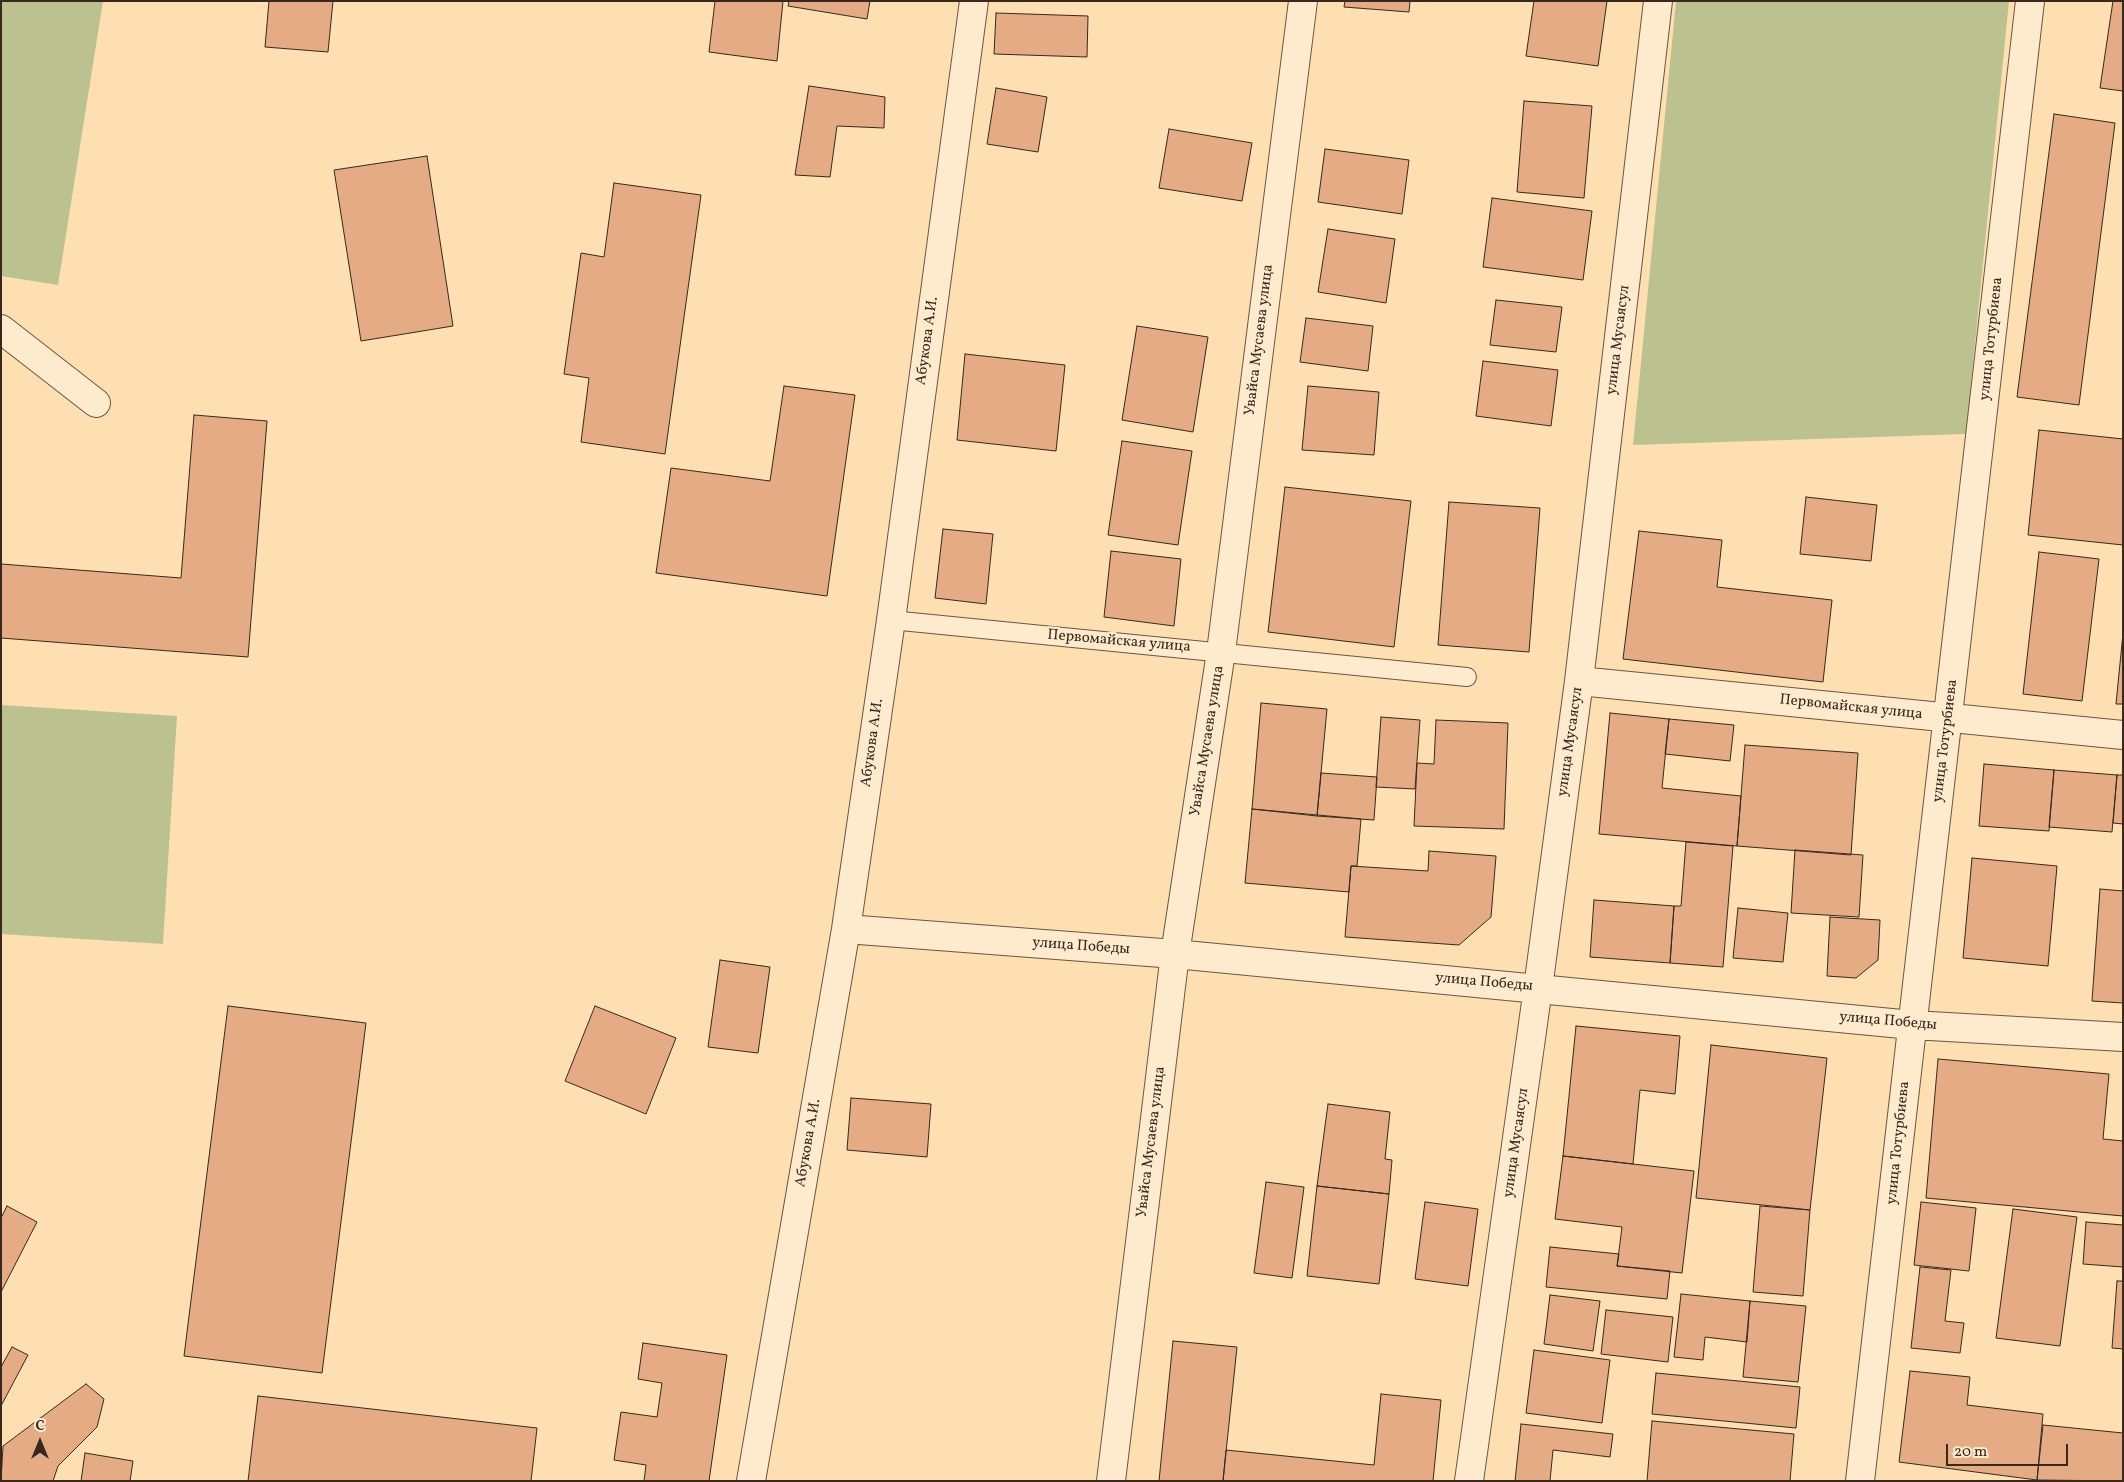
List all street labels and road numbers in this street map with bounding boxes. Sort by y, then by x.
street label: Увайса Мусаева улица [1242,263,1278,417]
street label: улица Тотурбиева [1977,276,2007,402]
street label: улица Мусаясул [1603,284,1635,396]
street label: Абукова А.И. [913,296,943,386]
street label: Первомайская улица [1047,627,1191,657]
street label: Увайса Мусаева улица [1187,664,1229,818]
street label: улица Тотурбиева [1930,678,1962,804]
street label: улица Мусаясул [1554,686,1588,798]
street label: Первомайская улица [1779,692,1923,724]
street label: Абукова А.И. [858,698,888,788]
street label: улица Победы [1031,935,1131,959]
street label: улица Победы [1434,970,1534,996]
street label: улица Победы [1838,1009,1938,1035]
street label: Увайса Мусаева улица [1134,1065,1170,1219]
street label: улица Тотурбиева [1884,1080,1914,1206]
street label: улица Мусаясул [1500,1087,1534,1199]
street label: Абукова А.И. [792,1098,826,1188]

